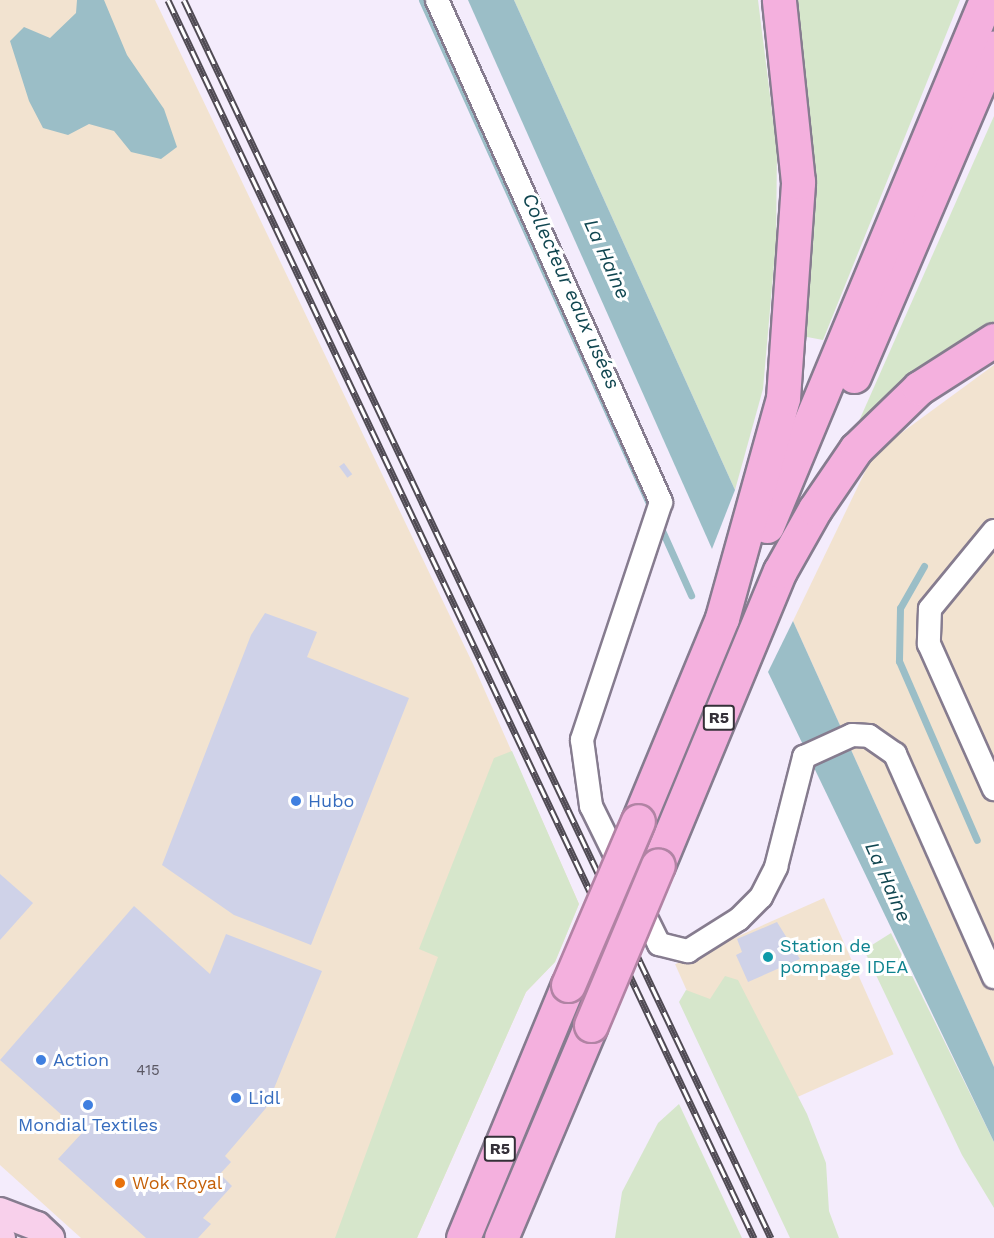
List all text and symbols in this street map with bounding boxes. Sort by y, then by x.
water label: Collecteur eaux usées [517,189,625,393]
water label: La Haine [579,215,635,303]
road number: R5 [702,705,736,731]
place label: Hubo [308,790,354,812]
marker: Hubo [289,794,303,808]
water label: La Haine [860,838,916,926]
place label: Station de pompage IDEA [780,936,908,978]
marker: Station de pompage IDEA [761,950,775,964]
place label: Action [53,1049,109,1071]
marker: Action [34,1053,48,1067]
house number: 415 [136,1062,160,1080]
place label: Lidl [248,1087,280,1109]
marker: Lidl [229,1091,243,1105]
marker: Mondial Textiles [81,1098,95,1112]
place label: Mondial Textiles [17,1114,159,1136]
road number: R5 [484,1136,516,1162]
place label: Wok Royal [132,1172,223,1194]
marker: Wok Royal [113,1176,127,1190]

